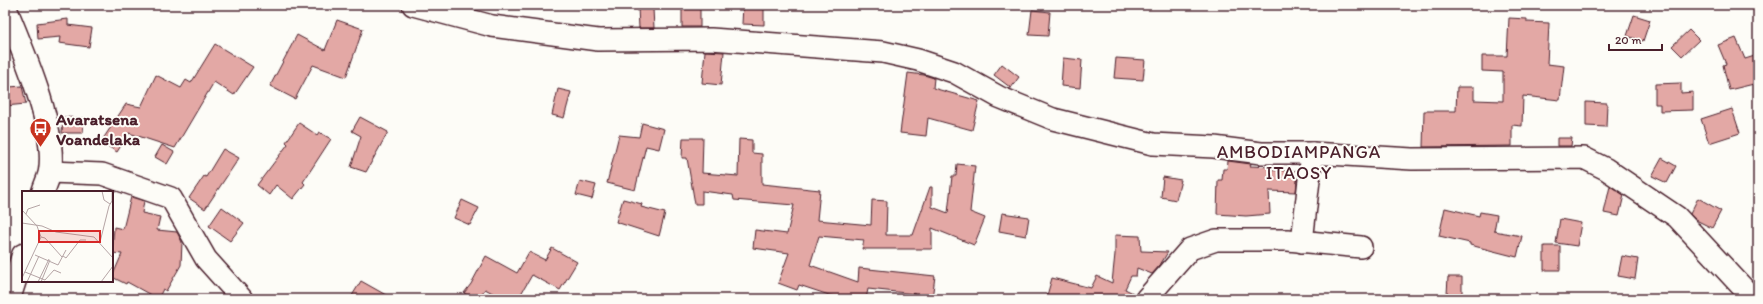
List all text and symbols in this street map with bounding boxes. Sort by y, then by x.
scale bar [1609,26,1662,52]
text: 20 m [1615,33,1642,47]
place label: Avaratsena Voandelaka [55,109,141,149]
bus stop icon: Avaratsena Voandelaka [27,116,53,149]
district label: AMBODIAMPANGA ITAOSY [1217,141,1381,184]
inset map [22,191,113,282]

